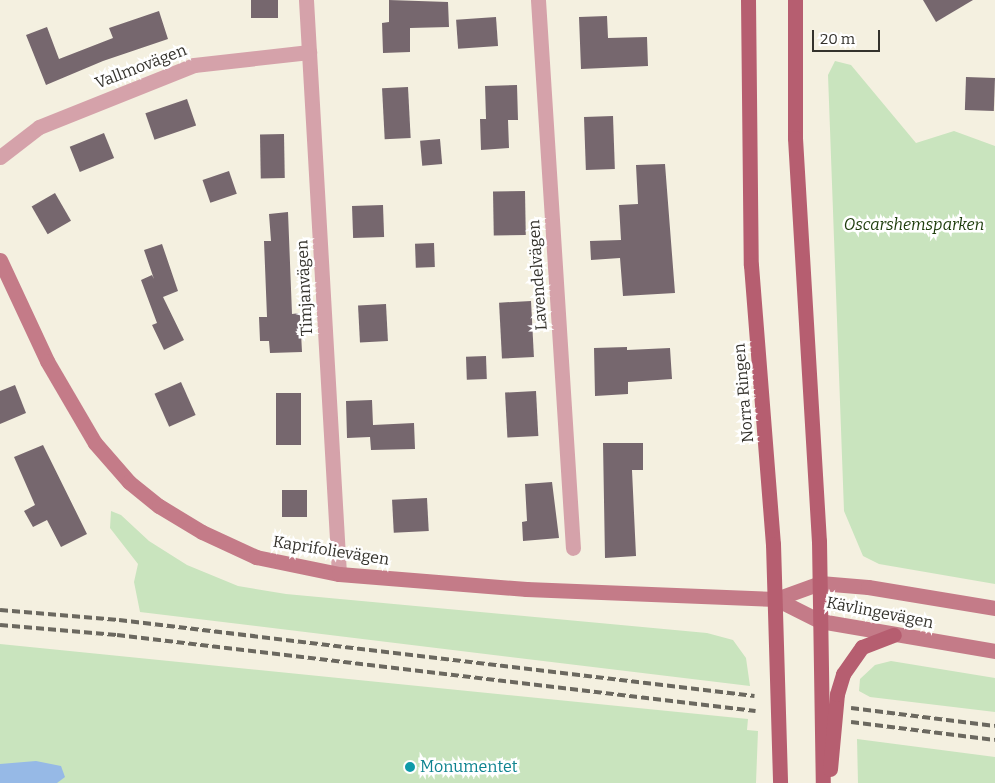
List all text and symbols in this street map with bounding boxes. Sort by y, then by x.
scale bar [815,20,882,52]
text: 20 m [820,30,855,48]
street label: Vallmovägen [93,41,189,93]
park label: Oscarshemsparken [844,215,984,235]
street label: Lavendelvägen [525,219,551,331]
street label: Timjanvägen [293,239,317,337]
street label: Norra Ringen [730,342,758,444]
street label: Kaprifolievägen [271,532,391,570]
street label: Kävlingevägen [825,593,935,633]
place label: Monumentet [420,757,518,777]
marker: Monumentet [404,761,416,773]

